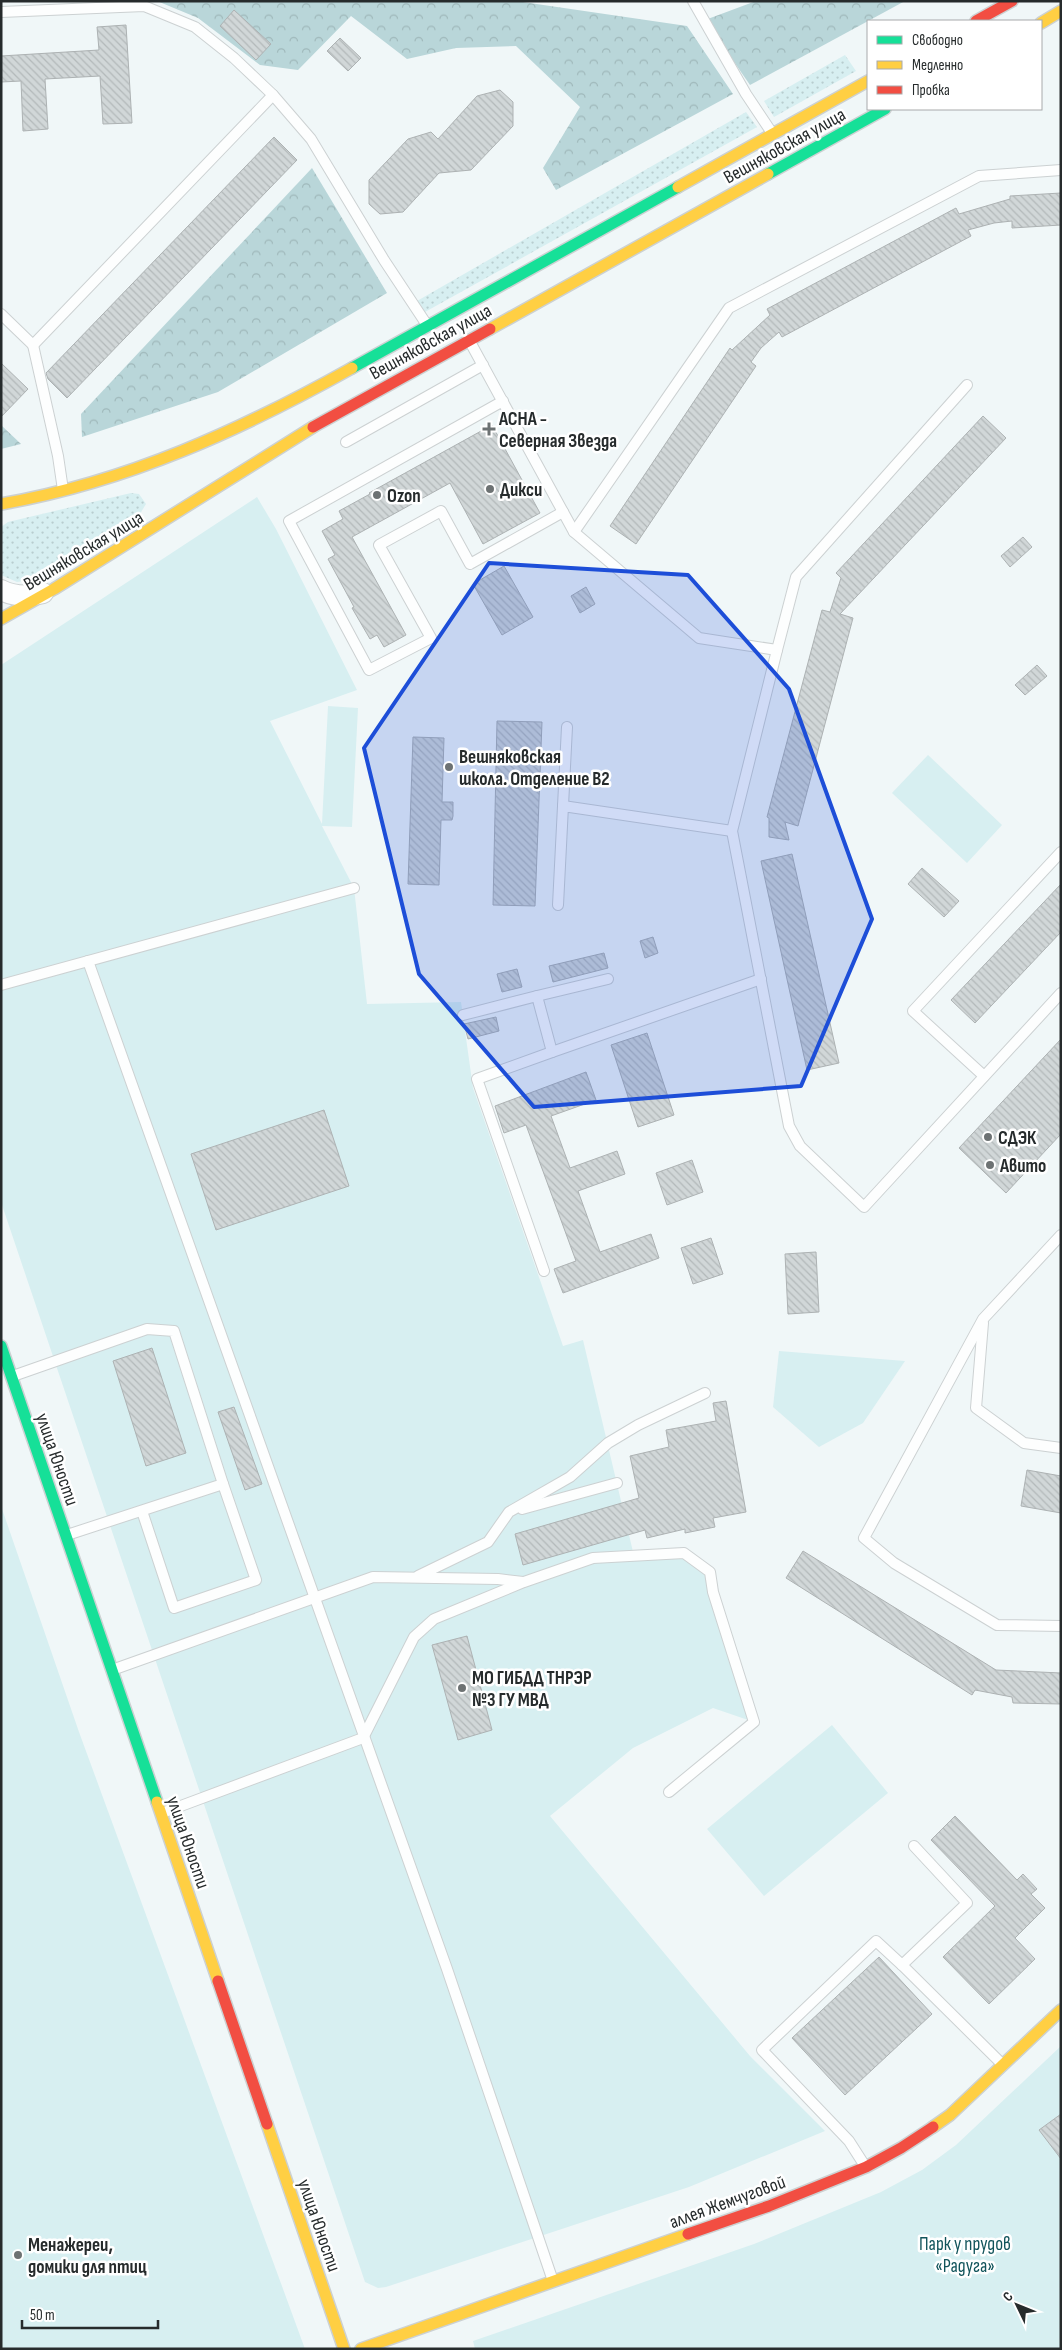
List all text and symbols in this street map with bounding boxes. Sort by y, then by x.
legend [867,20,1042,110]
text: Свободно [912,31,963,50]
text: Медленно [912,56,963,75]
text: Пробка [912,81,950,100]
street label: Вешняковская улица [720,103,850,189]
street label: Вешняковская улица [366,299,496,385]
place label: АСНА - Северная Звезда [498,408,617,453]
marker: АСНА - Северная Звезда [483,423,495,435]
place label: Дикси [500,479,542,502]
marker: Дикси [484,483,496,495]
place label: Ozon [387,485,421,508]
marker: Ozon [371,489,383,501]
street label: Вешняковская улица [20,506,148,596]
place label: Вешняковская школа. Отделение В2 [459,746,610,791]
marker: Вешняковская школа. Отделение В2 [443,761,455,773]
place label: СДЭК [998,1127,1037,1150]
marker: СДЭК [982,1131,994,1143]
place label: Авито [999,1155,1046,1178]
marker: Авито [984,1159,996,1171]
street label: улица Юности [30,1410,83,1509]
place label: МО ГИБДД ТНРЭР №3 ГУ МВД [472,1667,592,1712]
marker: МО ГИБДД ТНРЭР №3 ГУ МВД [456,1682,468,1694]
street label: улица Юности [161,1793,214,1892]
street label: аллея Жемчуговой [666,2171,789,2234]
street label: улица Юности [292,2176,345,2275]
park label: Парк у прудов «Радуга» [919,2233,1011,2278]
place label: Менажереи, домики для птиц [28,2234,147,2279]
marker: Менажереи, домики для птиц [12,2249,24,2261]
north arrow [992,2280,1042,2330]
text: С [999,2288,1017,2305]
scale bar [22,2298,159,2330]
text: 50 m [30,2306,55,2325]

